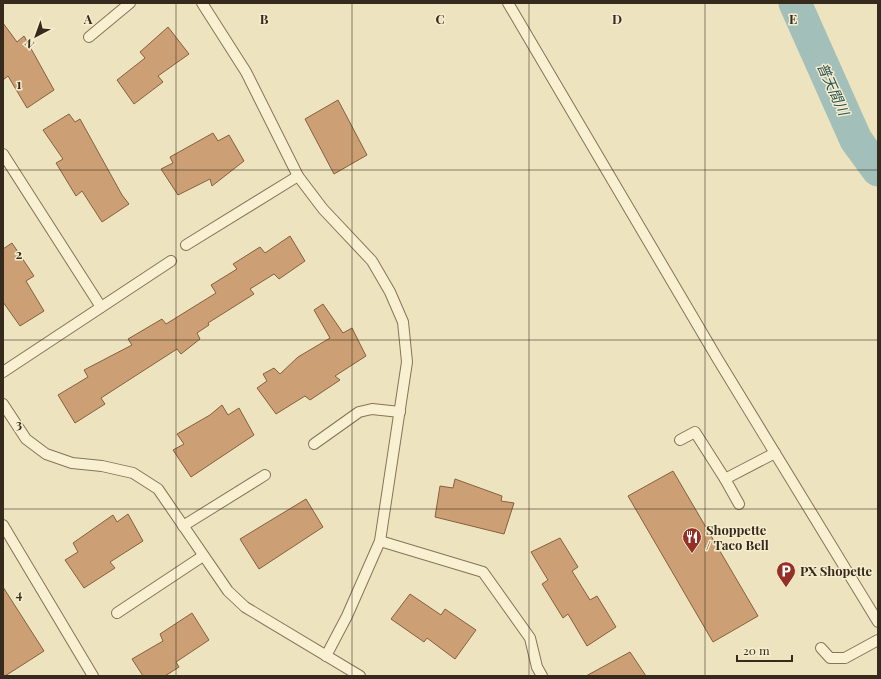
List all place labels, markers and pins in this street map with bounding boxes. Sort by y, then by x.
place label: Shoppette / Taco Bell [706,521,769,553]
restaurant icon: Shoppette / Taco Bell [681,526,703,554]
parking icon: PX Shopette [775,560,797,588]
place label: PX Shopette [800,562,873,579]

